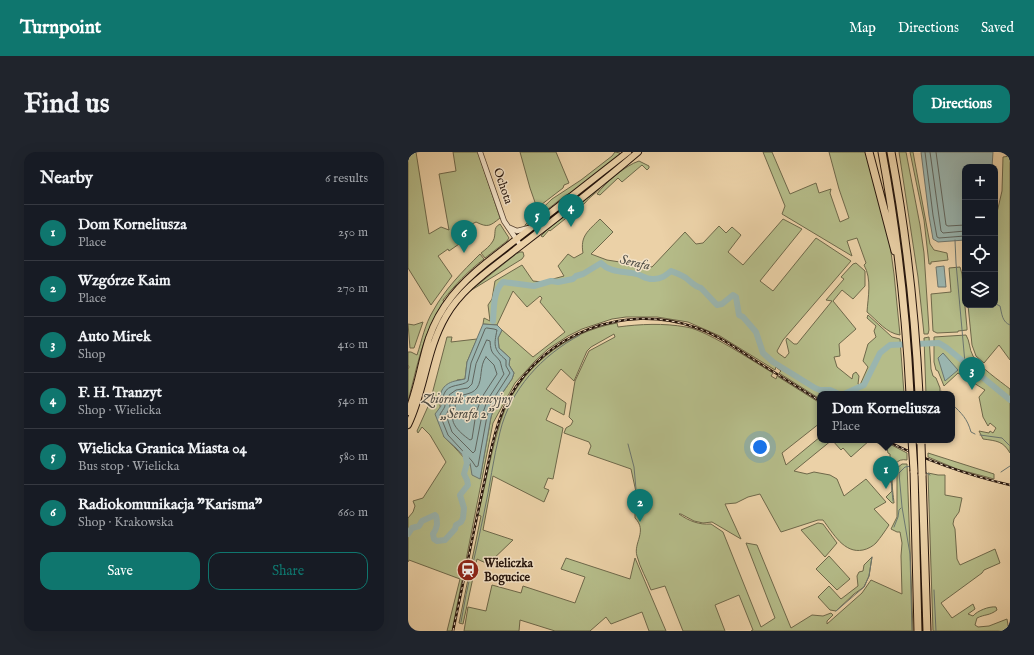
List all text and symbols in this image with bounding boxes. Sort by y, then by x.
text: Turnpoint [20,16,101,40]
text: Map [849,19,876,37]
text: Directions [898,19,959,37]
text: Saved [981,19,1014,37]
button: Directions [913,85,1010,123]
text: Find us [24,87,110,122]
map controls [962,164,998,308]
button: + [962,164,998,200]
street label: Ochota [490,166,516,207]
text: Nearby [40,168,93,189]
text: 6 results [325,170,368,187]
pin: 4 [558,194,584,227]
button: − [962,200,998,236]
pin: 5 [524,202,550,235]
text: Dom Korneliusza [78,215,187,234]
pin: 6 [451,220,477,253]
text: 1 [51,224,55,241]
text: 250 m [338,224,368,241]
text: Place [78,234,106,251]
button: locate [962,236,998,272]
water label: Serafa [618,251,652,275]
text: Wzgórze Kaim [78,271,171,290]
button: layers [962,272,998,308]
text: 2 [50,280,56,297]
text: 270 m [337,280,368,297]
text: Place [78,290,106,307]
text: Auto Mirek [78,327,151,346]
text: 3 [51,336,55,353]
text: 410 m [338,336,368,353]
text: Shop [78,346,106,363]
pin: 3 [959,357,985,390]
text: F. H. Tranzyt [78,383,162,402]
water label: Zbiornik retencyjny ,,Serafa 2" [421,391,512,423]
popup [817,391,955,443]
text: 4 [50,392,56,409]
text: 540 m [338,392,368,409]
text: Dom Korneliusza [832,399,940,418]
text: Shop · Wielicka [78,402,161,419]
text: Place [832,418,860,435]
your location [750,437,770,457]
text: Wielicka Granica Miasta 04 [78,439,247,458]
text: 5 [51,448,55,465]
text: 580 m [339,448,368,465]
pin: 1 [873,456,899,489]
text: Bus stop · Wielicka [78,458,179,475]
pin: 2 [627,489,653,522]
text: Radiokomunikacja "Karisma" [78,495,262,514]
text: 6 [50,504,56,521]
text: 660 m [338,504,368,521]
text: Shop · Krakowska [78,514,173,531]
button: Save [40,552,200,590]
button: Share [208,552,368,590]
place label: Wieliczka Bogucice [483,556,534,586]
station icon: Wieliczka Bogucice [455,557,481,583]

